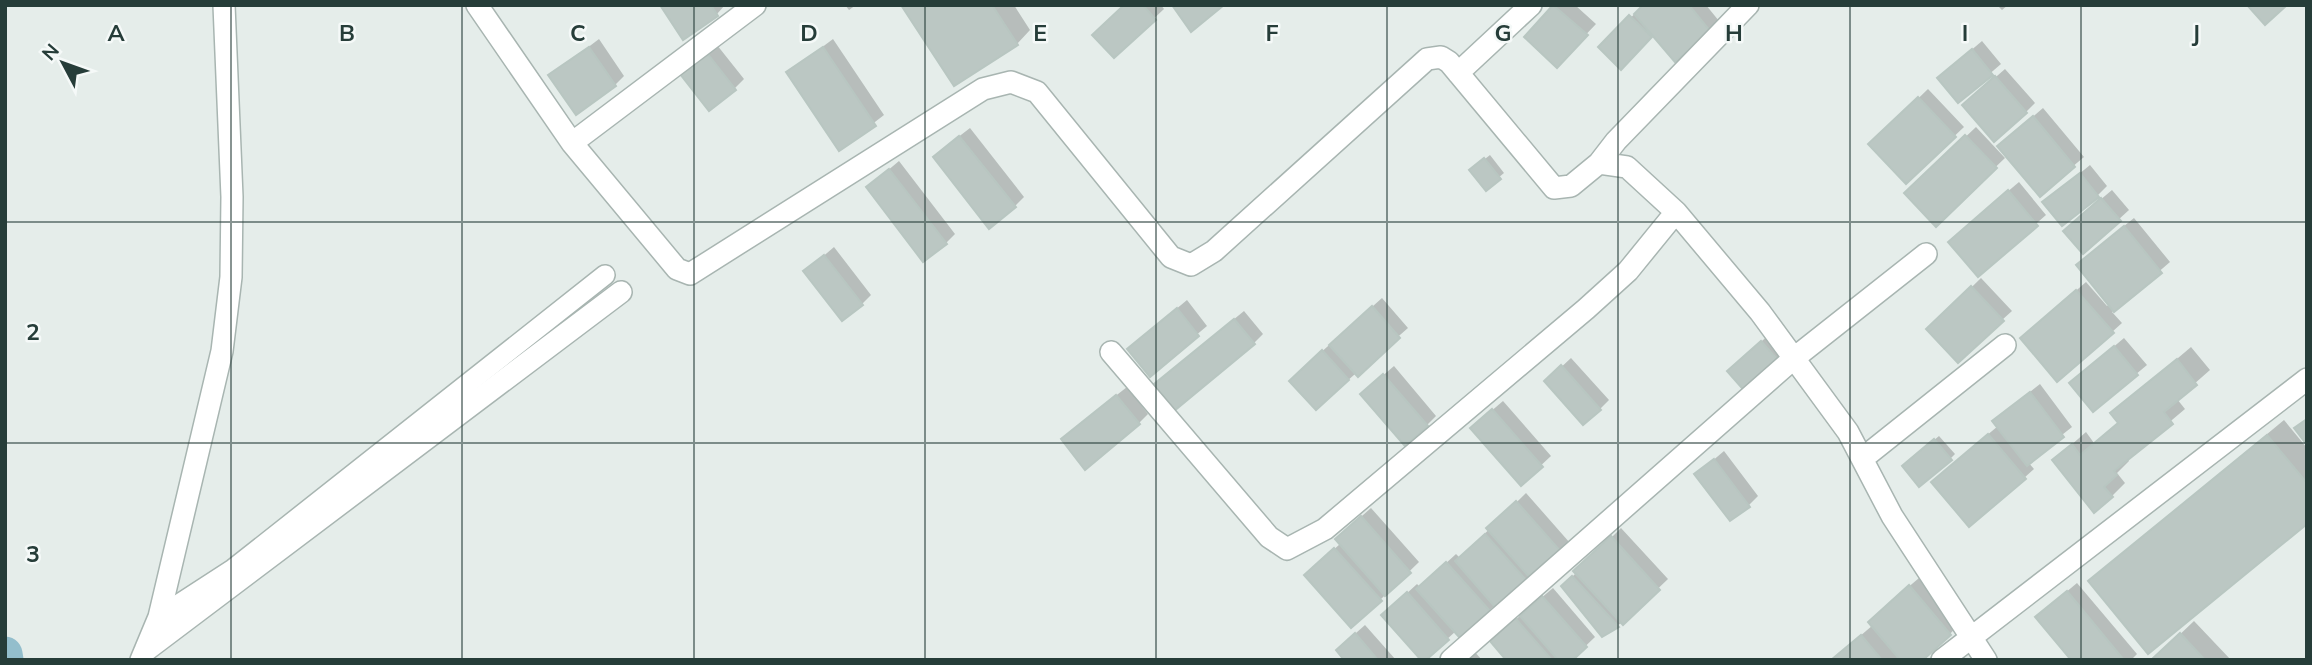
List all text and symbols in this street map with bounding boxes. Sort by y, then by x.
text: A [107,18,125,47]
text: B [339,18,355,47]
text: C [570,18,586,47]
text: D [800,18,818,47]
text: E [1033,18,1047,47]
text: F [1265,18,1279,47]
text: G [1494,18,1512,47]
text: H [1725,18,1743,47]
text: I [1962,18,1968,47]
text: J [2192,18,2200,47]
north arrow [28,28,98,98]
text: N [36,39,64,65]
text: 2 [26,317,40,346]
text: 3 [26,539,40,568]

